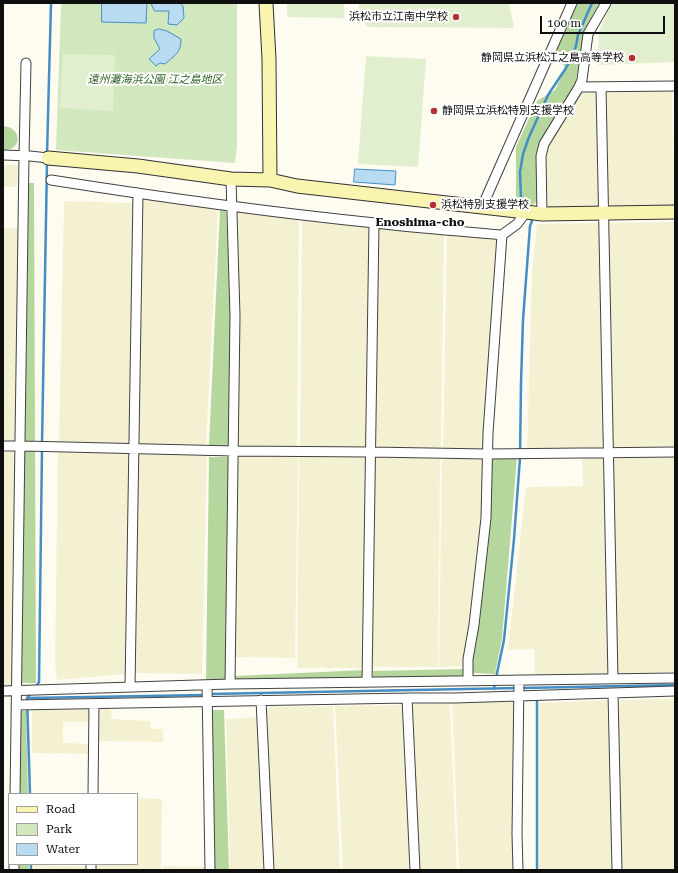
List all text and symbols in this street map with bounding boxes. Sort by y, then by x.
scale bar [542,8,667,34]
place label: 浜松市立江南中学校 [349,10,448,24]
marker: 浜松市立江南中学校 [451,12,461,22]
text: 100 m [547,16,581,30]
place label: 静岡県立浜松江之島高等学校 [481,51,624,65]
marker: 静岡県立浜松江之島高等学校 [627,53,637,63]
park label: 遠州灘海浜公園 江之島地区 [88,73,222,87]
place label: 静岡県立浜松特別支援学校 [442,104,574,118]
marker: 静岡県立浜松特別支援学校 [429,106,439,116]
place label: 浜松特別支援学校 [441,198,529,212]
marker: 浜松特別支援学校 [428,200,438,210]
district label: Enoshima-cho [376,215,464,229]
legend [8,793,138,865]
text: Road [46,802,75,816]
text: Park [46,822,72,836]
text: Water [46,842,80,856]

